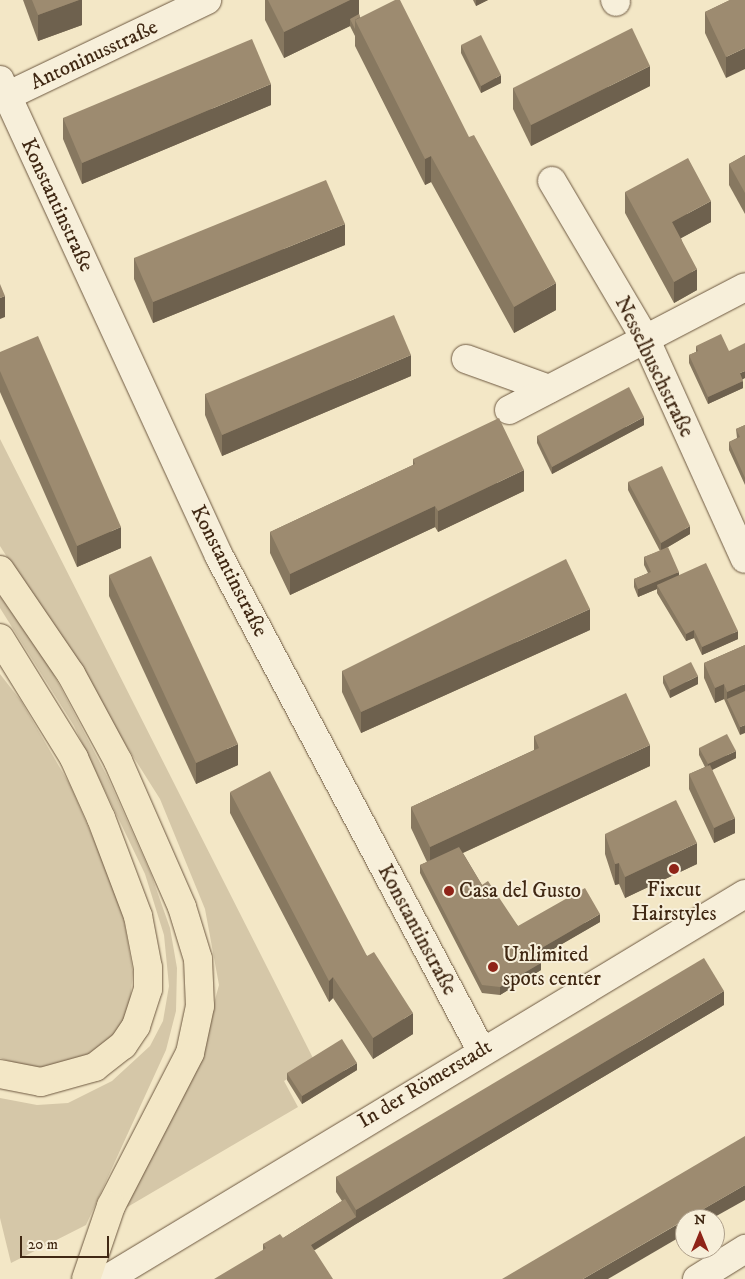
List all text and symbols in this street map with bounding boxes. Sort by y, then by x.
street label: Antoninusstraße [26,15,162,95]
street label: Konstantinstraße [15,134,99,276]
street label: Nesselbuschstraße [609,293,699,441]
street label: Konstantinstraße [185,501,273,641]
street label: Konstantinstraße [372,860,462,1000]
marker: Fixcut Hairstyles [668,863,680,875]
place label: Fixcut Hairstyles [631,877,717,927]
place label: Casa del Gusto [459,878,581,904]
marker: Casa del Gusto [443,885,455,897]
place label: Unlimited spots center [503,942,601,992]
marker: Unlimited spots center [487,961,499,973]
street label: In der Römerstadt [353,1034,497,1134]
north arrow [675,1209,725,1259]
text: N [694,1211,706,1229]
scale bar [22,1226,111,1258]
text: 20 m [28,1235,58,1254]

